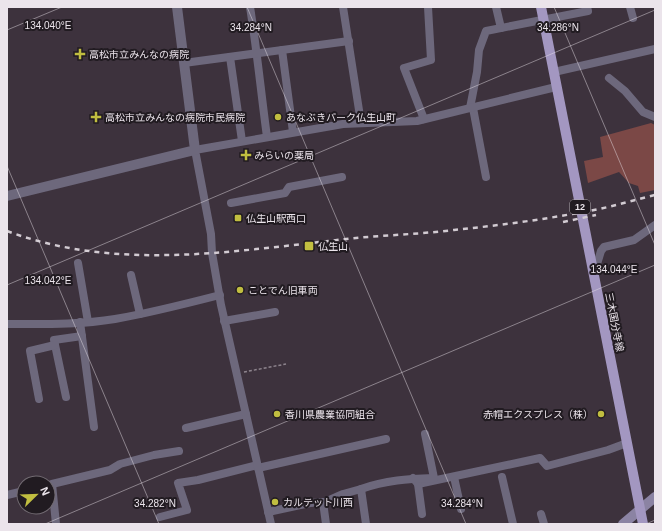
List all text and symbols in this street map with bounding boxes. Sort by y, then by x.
text: 134.040°E [25,20,72,31]
text: 34.284°N [230,22,272,33]
text: 34.286°N [537,22,579,33]
marker: 高松市立みんなの病院 [74,48,86,60]
place label: 高松市立みんなの病院 [89,49,189,60]
marker: 高松市立みんなの病院市民病院 [90,111,102,123]
place label: 高松市立みんなの病院市民病院 [105,112,245,123]
marker: あなぶきパーク仏生山町 [273,112,283,122]
place label: あなぶきパーク仏生山町 [286,112,396,123]
marker: みらいの薬局 [241,150,251,160]
place label: みらいの薬局 [254,150,314,161]
road number: 12 [570,200,590,214]
marker: 仏生山駅西口 [233,213,243,223]
place label: 仏生山駅西口 [246,213,306,224]
marker: 仏生山 [303,240,315,252]
place label: 仏生山 [318,241,348,252]
text: 134.044°E [591,264,638,275]
text: 134.042°E [25,275,72,286]
marker: ことでん旧車両 [235,285,245,295]
place label: ことでん旧車両 [248,285,318,296]
street label: 三木国分寺線 [603,292,626,353]
marker: 香川県農業協同組合 [272,409,282,419]
place label: 香川県農業協同組合 [285,409,375,420]
place label: 赤帽エクスプレス（株） [483,409,593,420]
marker: 赤帽エクスプレス（株） [596,409,606,419]
north arrow [16,475,56,515]
text: N [38,485,52,497]
marker: カルテット川西 [270,497,280,507]
place label: カルテット川西 [283,497,353,508]
text: 34.282°N [134,498,176,509]
text: 34.284°N [441,498,483,509]

